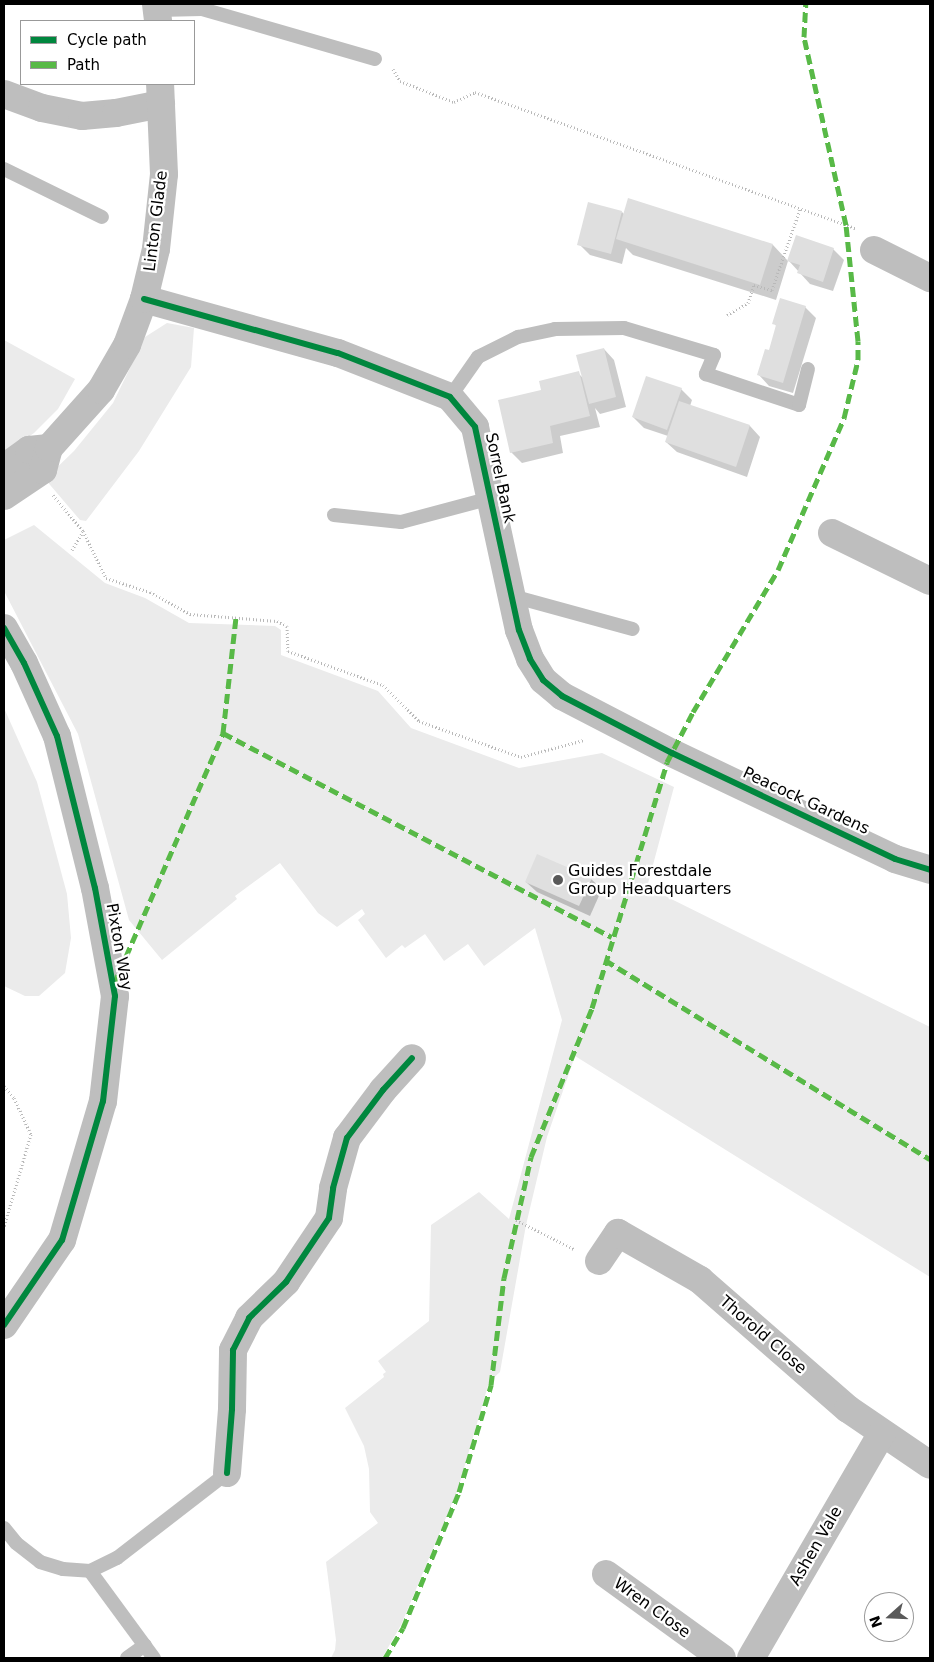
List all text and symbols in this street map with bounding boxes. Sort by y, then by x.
legend [20,20,195,85]
text: Cycle path [67,31,147,49]
text: Path [67,56,100,74]
street label: Linton Glade [140,169,172,273]
street label: Sorrel Bank [481,431,519,525]
street label: Peacock Gardens [740,763,872,839]
place label: Guides Forestdale Group Headquarters [568,861,731,899]
marker: Guides Forestdale Group Headquarters [552,874,564,886]
street label: Pixton Way [102,902,136,992]
street label: Thorold Close [716,1292,810,1378]
street label: Ashen Vale [786,1503,846,1589]
street label: Wren Close [610,1574,694,1642]
north arrow [864,1592,914,1642]
text: N [866,1614,885,1630]

